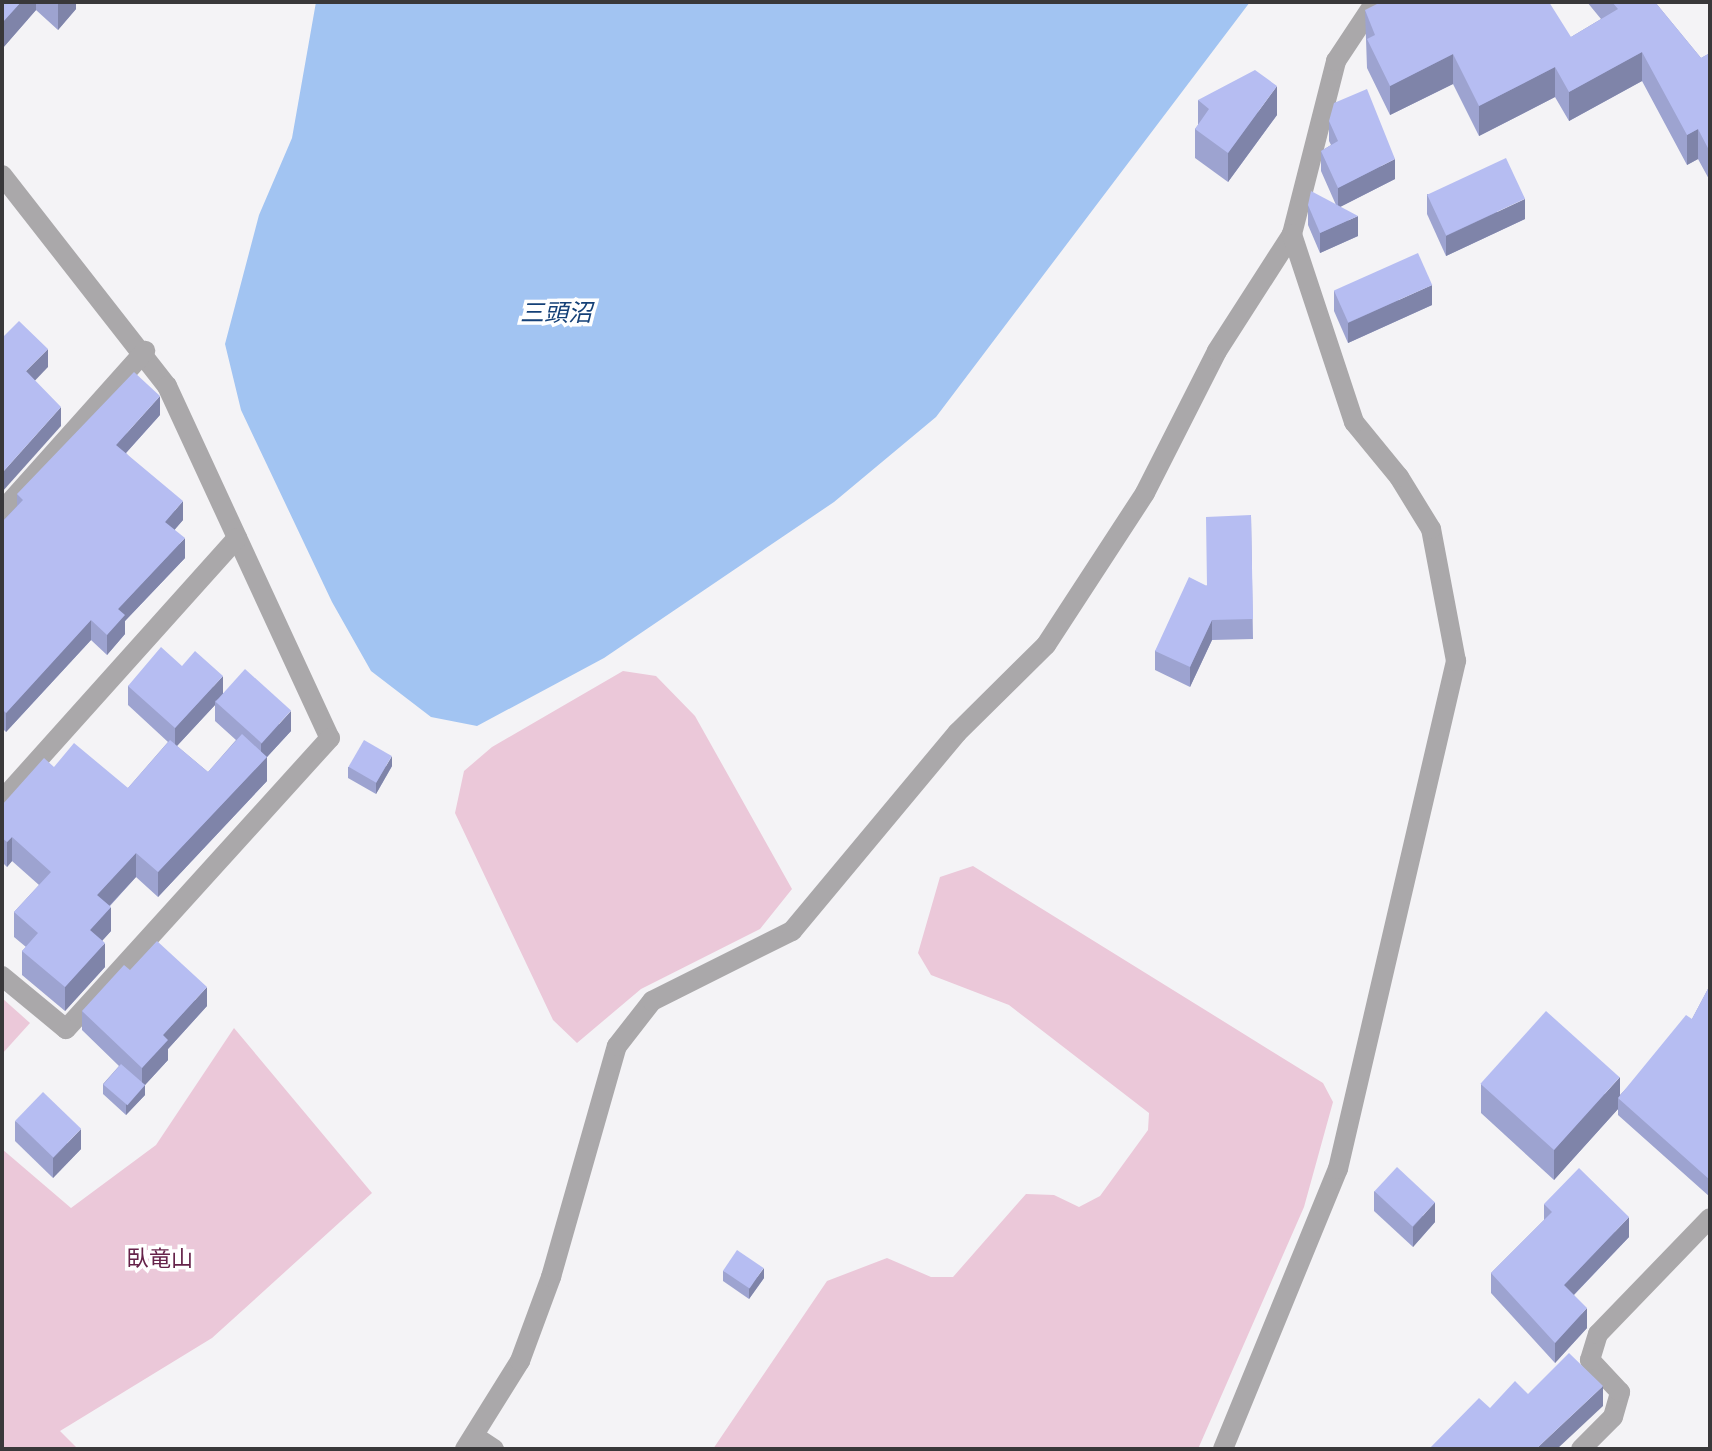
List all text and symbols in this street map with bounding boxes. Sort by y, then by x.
water label: 三頭沼 [520,300,592,328]
park label: 臥竜山 [127,1246,193,1272]

